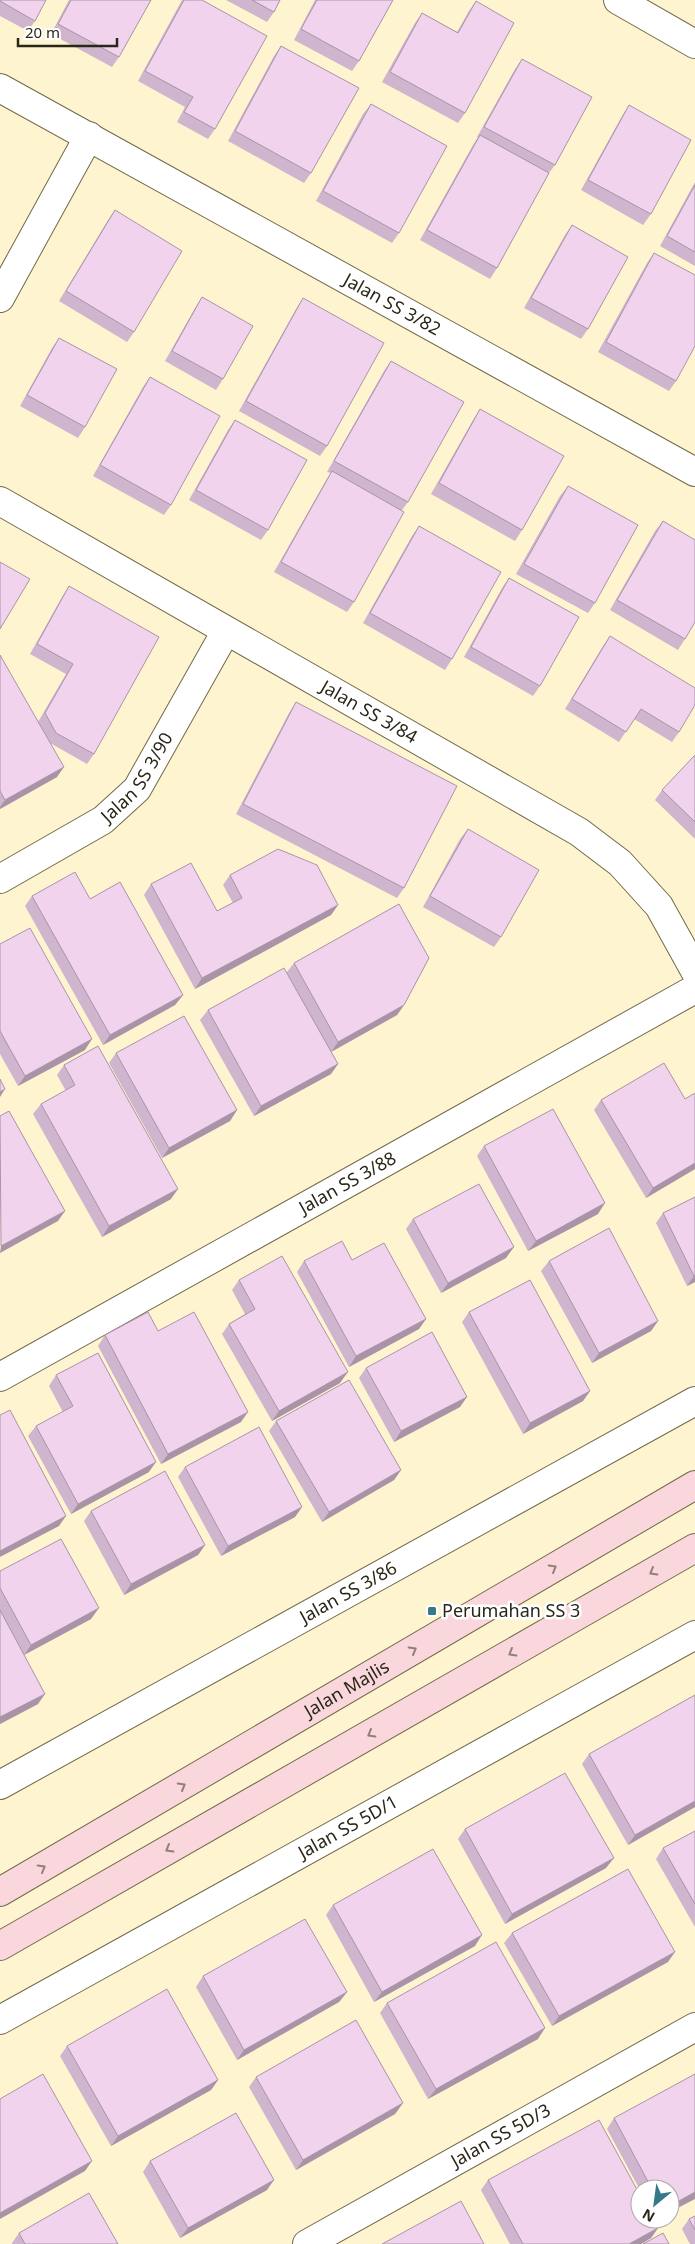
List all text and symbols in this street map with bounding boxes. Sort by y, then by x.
scale bar [18,15,116,47]
text: 20 m [25,22,60,42]
street label: Jalan SS 3/82 [338,266,446,340]
street label: Jalan SS 3/84 [315,673,422,748]
street label: Jalan SS 3/90 [94,728,178,828]
street label: Jalan SS 3/88 [292,1145,400,1220]
street label: Jalan SS 3/86 [293,1555,401,1629]
one-way arrow [548,1564,557,1574]
one-way arrow [649,1566,658,1576]
place label: Perumahan SS 3 [442,1598,580,1622]
marker: Perumahan SS 3 [426,1605,438,1617]
one-way arrow [407,1647,416,1657]
one-way arrow [508,1647,517,1657]
street label: Jalan Majlis [298,1654,393,1723]
one-way arrow [367,1727,376,1737]
one-way arrow [177,1782,186,1792]
street label: Jalan SS 5D/1 [292,1789,402,1865]
one-way arrow [165,1843,174,1853]
one-way arrow [37,1864,46,1874]
street label: Jalan SS 5D/3 [444,2097,554,2173]
north arrow [630,2179,680,2229]
text: N [639,2205,658,2227]

